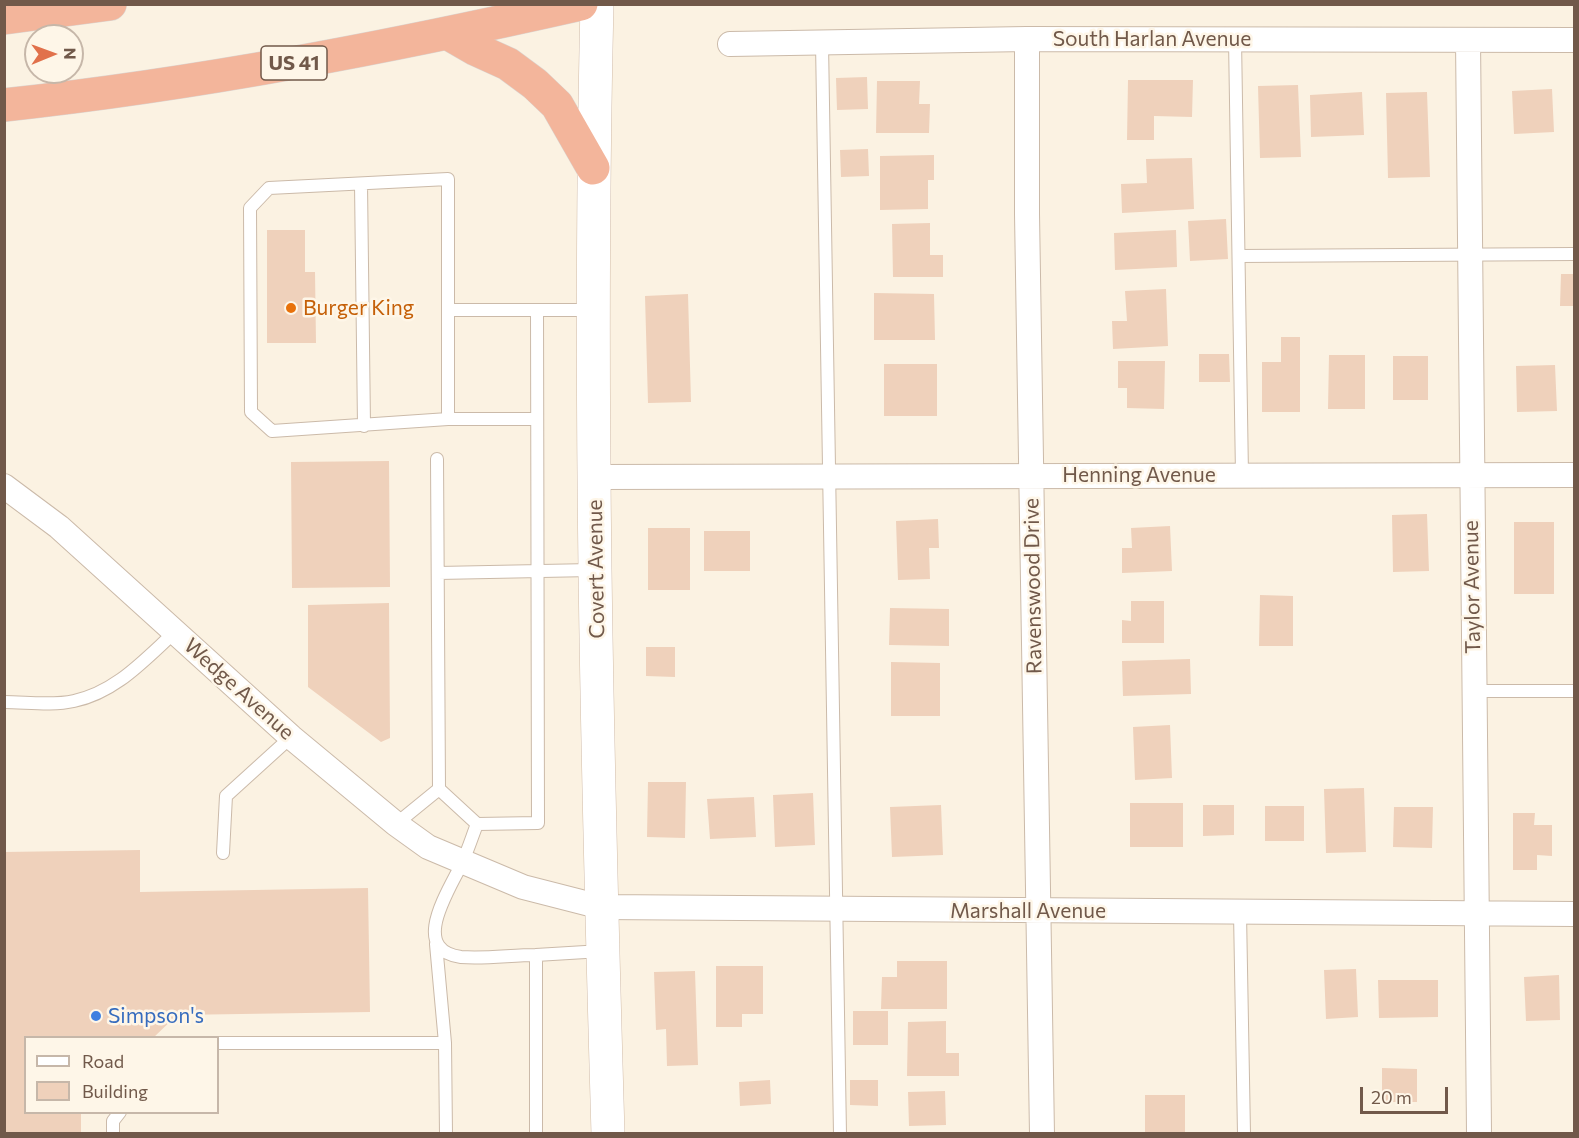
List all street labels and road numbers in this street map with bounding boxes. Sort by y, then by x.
street label: South Harlan Avenue [1053,26,1251,52]
road number: US 41 [261,46,327,80]
street label: Henning Avenue [1062,462,1216,488]
street label: Ravenswood Drive [1019,498,1047,674]
street label: Covert Avenue [582,499,610,639]
street label: Taylor Avenue [1458,520,1486,654]
street label: Wedge Avenue [179,633,299,745]
street label: Marshall Avenue [950,898,1106,924]

